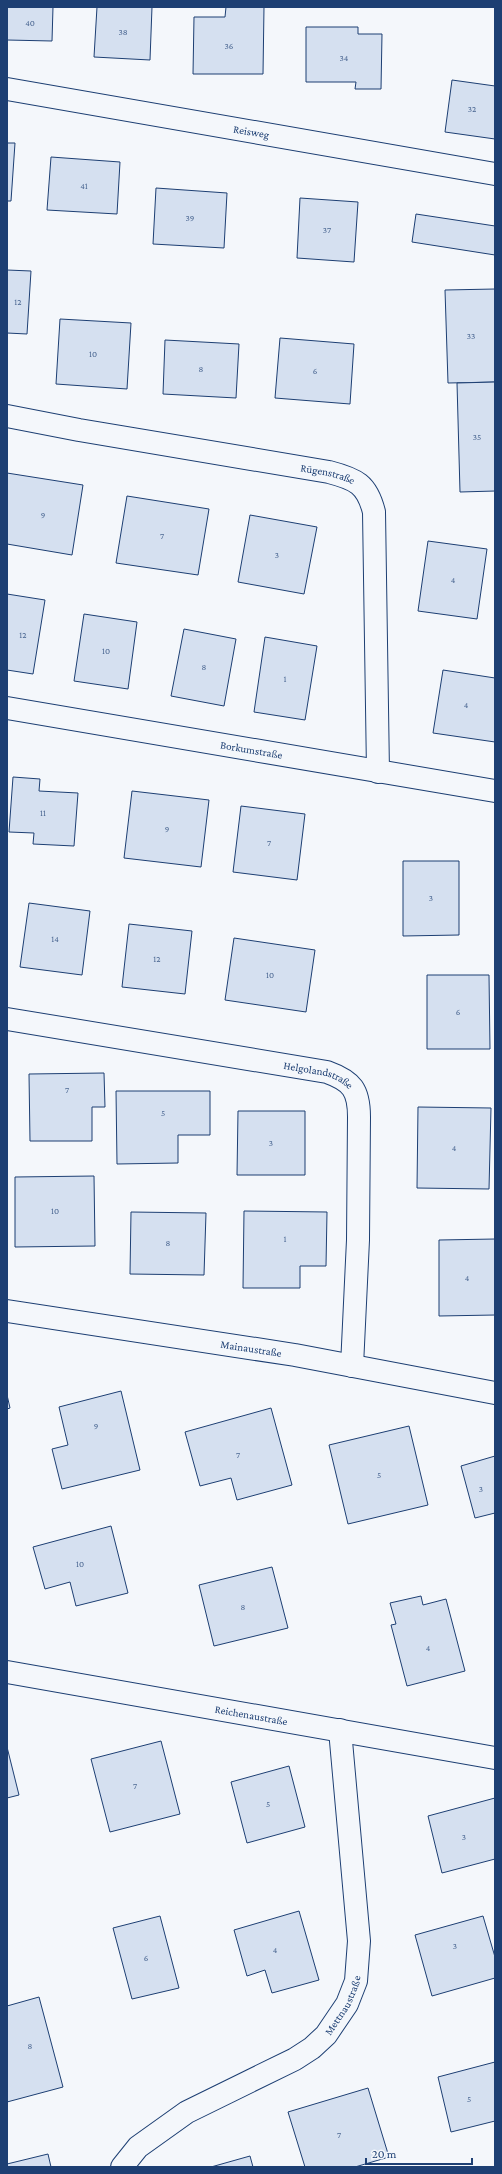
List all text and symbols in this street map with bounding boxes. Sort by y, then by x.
house number: 40 [25,18,35,28]
house number: 38 [118,27,128,37]
house number: 36 [225,41,234,51]
house number: 34 [340,53,349,63]
house number: 32 [468,104,476,114]
street label: Reisweg [232,123,271,142]
house number: 41 [80,181,88,191]
house number: 39 [186,213,195,223]
house number: 37 [323,225,331,235]
house number: 12 [14,297,22,307]
house number: 33 [467,331,475,341]
house number: 10 [89,349,97,359]
house number: 8 [199,364,204,374]
house number: 6 [313,366,318,376]
house number: 35 [473,432,481,442]
street label: Rügenstraße [300,461,357,486]
house number: 9 [41,510,46,520]
house number: 7 [160,531,164,541]
house number: 3 [275,550,279,560]
house number: 4 [451,575,456,585]
house number: 12 [19,630,27,640]
house number: 10 [102,646,110,656]
house number: 8 [202,662,207,672]
house number: 1 [284,674,287,684]
house number: 4 [464,700,469,710]
street label: Borkumstraße [219,738,284,761]
house number: 11 [40,808,46,818]
house number: 9 [165,824,170,834]
house number: 7 [267,838,271,848]
house number: 3 [429,893,433,903]
house number: 14 [51,934,59,944]
house number: 12 [153,954,161,964]
house number: 10 [266,970,274,980]
house number: 6 [456,1007,461,1017]
street label: Helgolandstraße [283,1059,356,1091]
house number: 7 [65,1085,69,1095]
house number: 5 [161,1108,165,1118]
house number: 3 [269,1138,273,1148]
house number: 4 [452,1143,457,1153]
house number: 10 [51,1206,59,1216]
house number: 1 [284,1234,287,1244]
house number: 8 [166,1238,171,1248]
house number: 4 [465,1273,470,1283]
street label: Mainaustraße [220,1338,283,1359]
house number: 9 [94,1421,99,1431]
house number: 7 [236,1450,240,1460]
house number: 5 [377,1470,381,1480]
house number: 3 [479,1484,483,1494]
house number: 10 [76,1559,84,1569]
house number: 8 [241,1602,246,1612]
house number: 4 [426,1643,431,1653]
street label: Reichenaustraße [214,1703,289,1727]
house number: 7 [133,1781,137,1791]
house number: 5 [266,1799,270,1809]
house number: 3 [462,1832,466,1842]
house number: 3 [453,1941,457,1951]
house number: 4 [273,1945,278,1955]
house number: 6 [144,1953,149,1963]
street label: Mettnaustraße [322,1975,362,2037]
house number: 8 [28,2041,33,2051]
house number: 5 [467,2094,471,2104]
house number: 7 [337,2130,341,2140]
scale bar [366,2140,472,2166]
text: 20 m [372,2147,397,2161]

